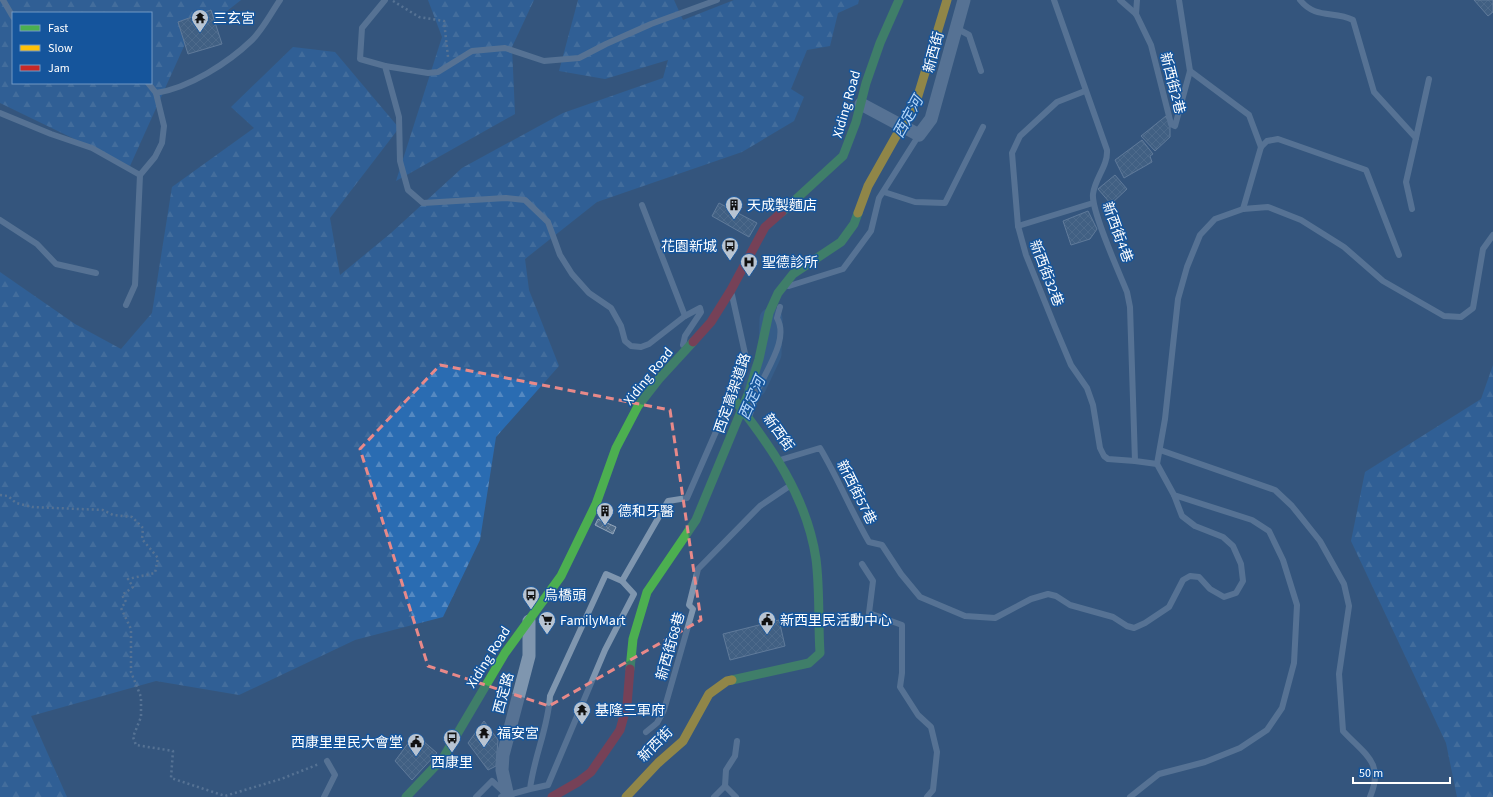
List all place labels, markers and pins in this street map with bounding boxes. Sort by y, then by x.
temple icon: 三玄宮 [190,8,210,33]
place label: 三玄宮 [213,9,255,29]
building icon: 天成製麵店 [724,195,744,220]
place label: 天成製麵店 [747,196,817,216]
bus stop icon: 花園新城 [720,236,740,261]
place label: 花園新城 [661,237,717,257]
hospital icon: 聖德診所 [739,252,759,277]
place label: 聖德診所 [762,253,818,273]
building icon: 德和牙醫 [595,501,615,526]
place label: 德和牙醫 [618,502,674,522]
bus stop icon: 烏橋頭 [521,585,541,610]
place label: 烏橋頭 [544,586,586,606]
supermarket icon: FamilyMart [537,610,557,635]
public building icon: 新西里民活動中心 [757,610,777,635]
place label: FamilyMart [560,611,626,631]
place label: 新西里民活動中心 [780,611,892,631]
temple icon: 基隆三軍府 [572,700,592,725]
place label: 基隆三軍府 [595,701,665,721]
temple icon: 福安宮 [474,723,494,748]
place label: 福安宮 [497,724,539,744]
bus stop icon: 西康里 [442,728,462,753]
public building icon: 西康里里民大會堂 [406,732,426,757]
place label: 西康里里民大會堂 [291,733,403,753]
place label: 西康里 [431,753,473,773]

